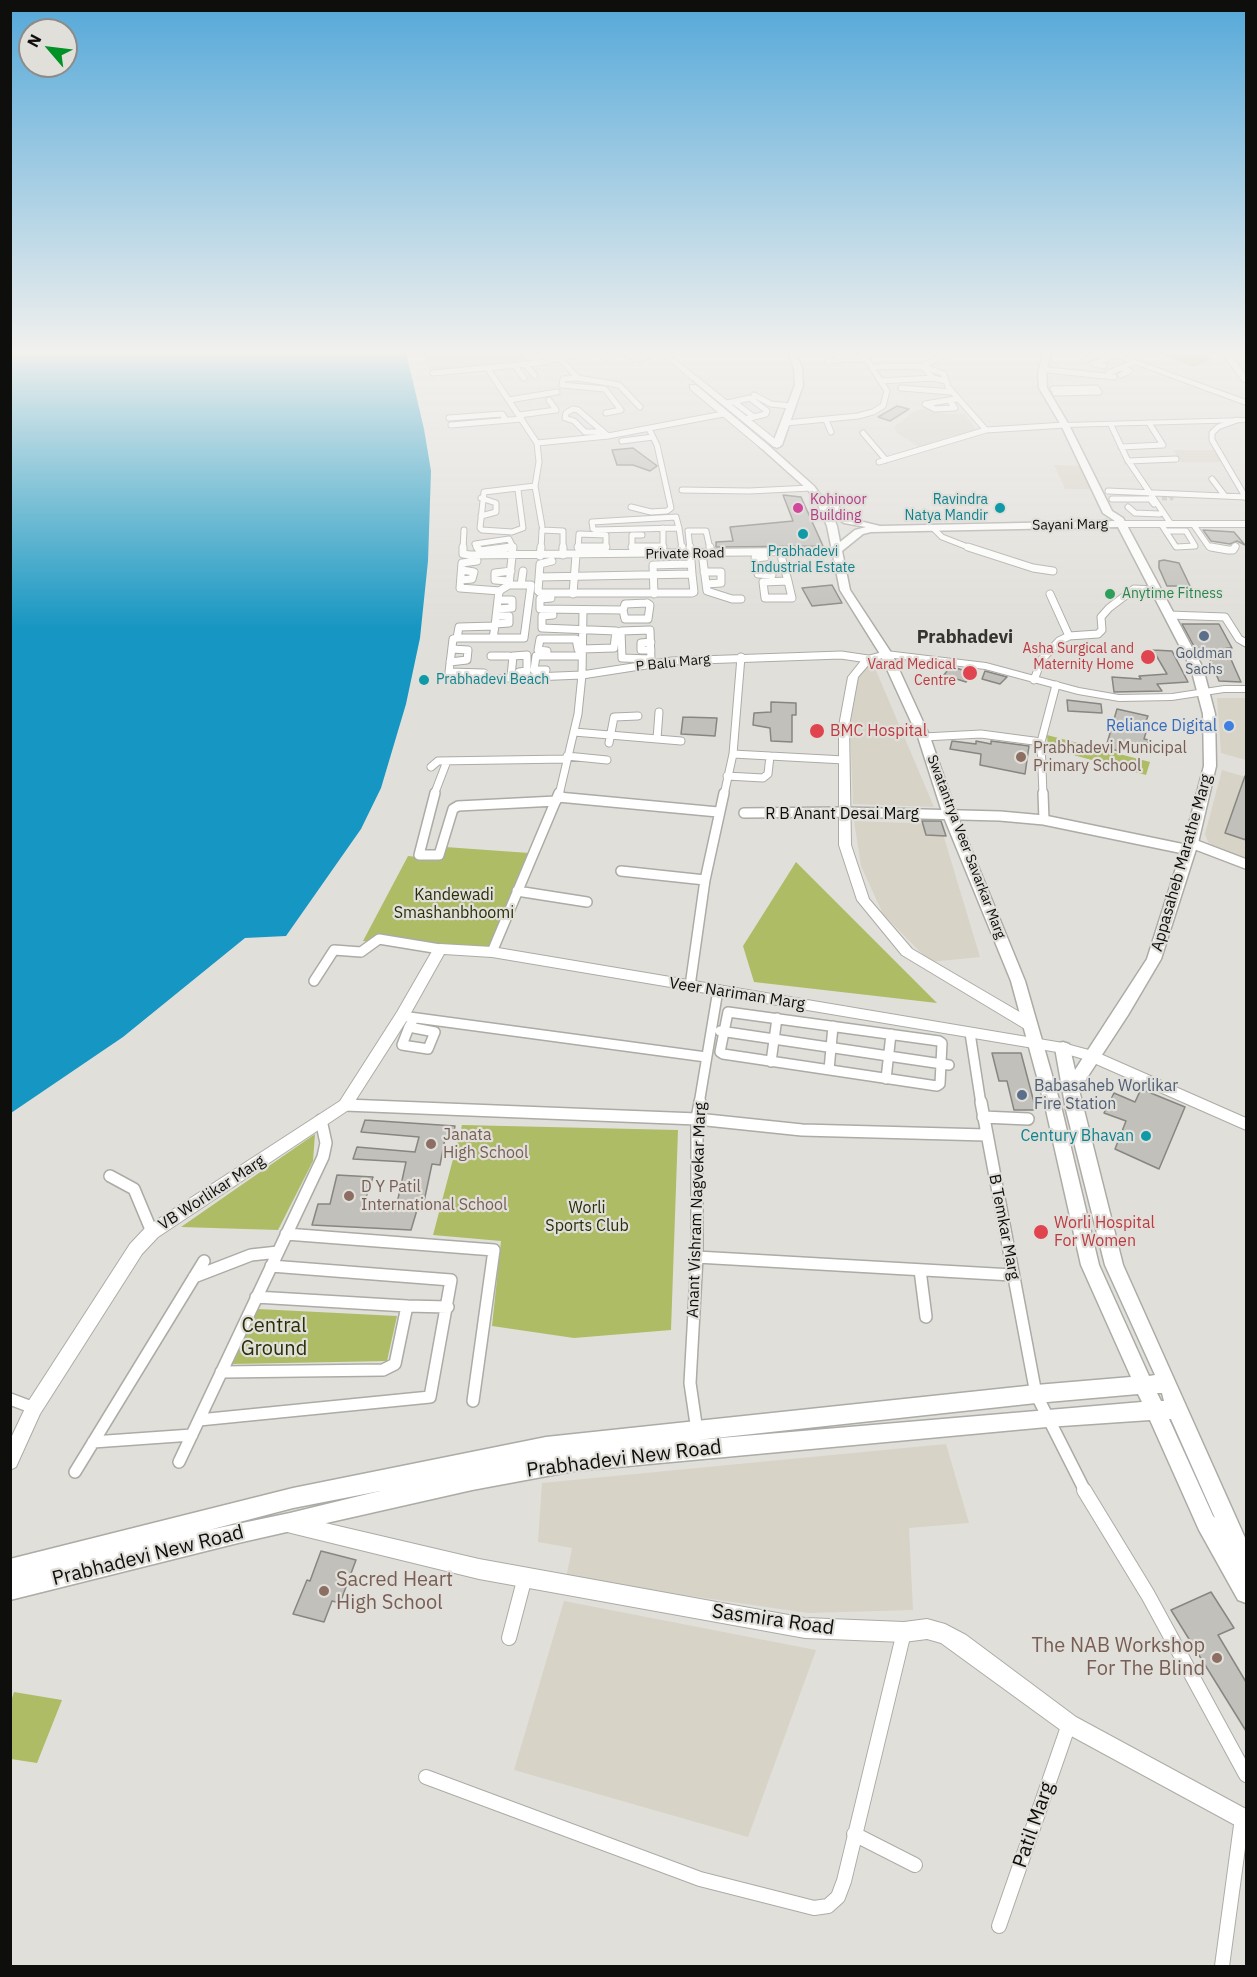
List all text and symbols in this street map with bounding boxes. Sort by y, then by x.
north arrow [18,18,78,78]
text: N [22,31,45,50]
place label: Kohinoor Building [810,492,867,524]
place label: Ravindra Natya Mandir [905,492,988,524]
marker: Kohinoor Building [791,501,805,515]
marker: Ravindra Natya Mandir [993,501,1007,515]
street label: Sayani Marg [1032,516,1108,534]
marker: Prabhadevi Industrial Estate [796,527,810,541]
place label: Prabhadevi Industrial Estate [751,544,855,576]
street label: Private Road [645,545,725,563]
place label: Anytime Fitness [1122,586,1223,602]
marker: Anytime Fitness [1103,587,1117,601]
district label: Prabhadevi [917,627,1013,649]
marker: Goldman Sachs [1197,629,1211,643]
place label: Asha Surgical and Maternity Home [1023,641,1134,674]
place label: Goldman Sachs [1175,646,1233,678]
marker: Asha Surgical and Maternity Home [1139,648,1157,666]
street label: P Balu Marg [635,651,711,675]
place label: Varad Medical Centre [867,657,956,690]
marker: Varad Medical Centre [961,664,979,682]
place label: Prabhadevi Beach [436,672,549,688]
marker: Prabhadevi Beach [417,673,431,687]
place label: Reliance Digital [1106,716,1217,736]
marker: Reliance Digital [1222,719,1236,733]
place label: BMC Hospital [830,721,927,741]
marker: BMC Hospital [808,722,826,740]
place label: Prabhadevi Municipal Primary School [1033,738,1187,776]
marker: Prabhadevi Municipal Primary School [1014,750,1028,764]
street label: Swatantrya Veer Savarkar Marg [923,753,1009,941]
street label: Appasaheb Marathe Marg [1148,772,1216,954]
street label: R B Anant Desai Marg [765,804,919,824]
park label: Kandewadi Smashanbhoomi [394,885,514,923]
street label: Veer Nariman Marg [668,974,806,1014]
place label: Babasaheb Worlikar Fire Station [1034,1076,1178,1114]
marker: Babasaheb Worlikar Fire Station [1015,1088,1029,1102]
street label: Anant Vishram Nagvekar Marg [684,1102,710,1318]
place label: Janata High School [443,1125,528,1163]
place label: Century Bhavan [1020,1126,1134,1146]
marker: Century Bhavan [1139,1129,1153,1143]
marker: Janata High School [424,1137,438,1151]
street label: VB Worlikar Marg [155,1151,269,1235]
street label: B Temkar Marg [984,1173,1024,1281]
place label: D Y Patil International School [361,1177,507,1215]
marker: D Y Patil International School [342,1189,356,1203]
park label: Worli Sports Club [545,1198,629,1236]
place label: Worli Hospital For Women [1054,1213,1155,1251]
marker: Worli Hospital For Women [1032,1223,1050,1241]
park label: Central Ground [241,1314,307,1361]
street label: Prabhadevi New Road [525,1435,723,1483]
street label: Prabhadevi New Road [50,1521,246,1591]
place label: Sacred Heart High School [336,1568,453,1615]
marker: Sacred Heart High School [317,1584,331,1598]
street label: Sasmira Road [710,1600,836,1640]
place label: The NAB Workshop For The Blind [1031,1634,1205,1681]
marker: The NAB Workshop For The Blind [1210,1651,1224,1665]
street label: Patil Marg [1008,1779,1060,1871]

